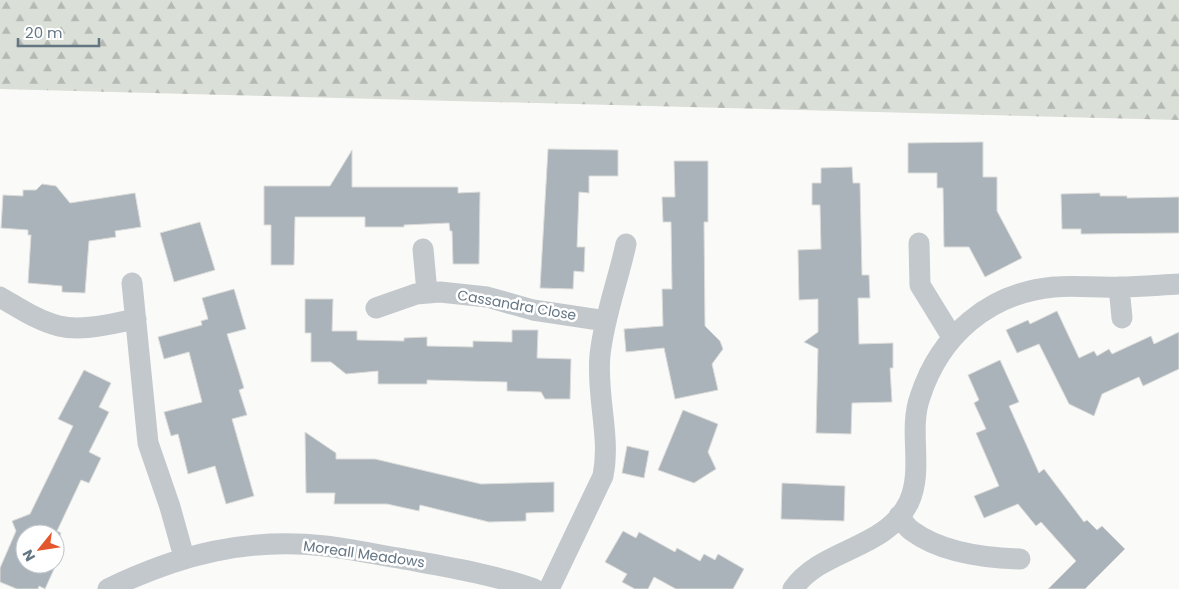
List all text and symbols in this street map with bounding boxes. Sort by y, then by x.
scale bar [18,15,99,47]
text: 20 m [25,22,63,43]
street label: Cassandra Close [456,285,578,325]
north arrow [15,524,65,574]
street label: Moreall Meadows [302,536,426,572]
text: N [17,546,40,565]

